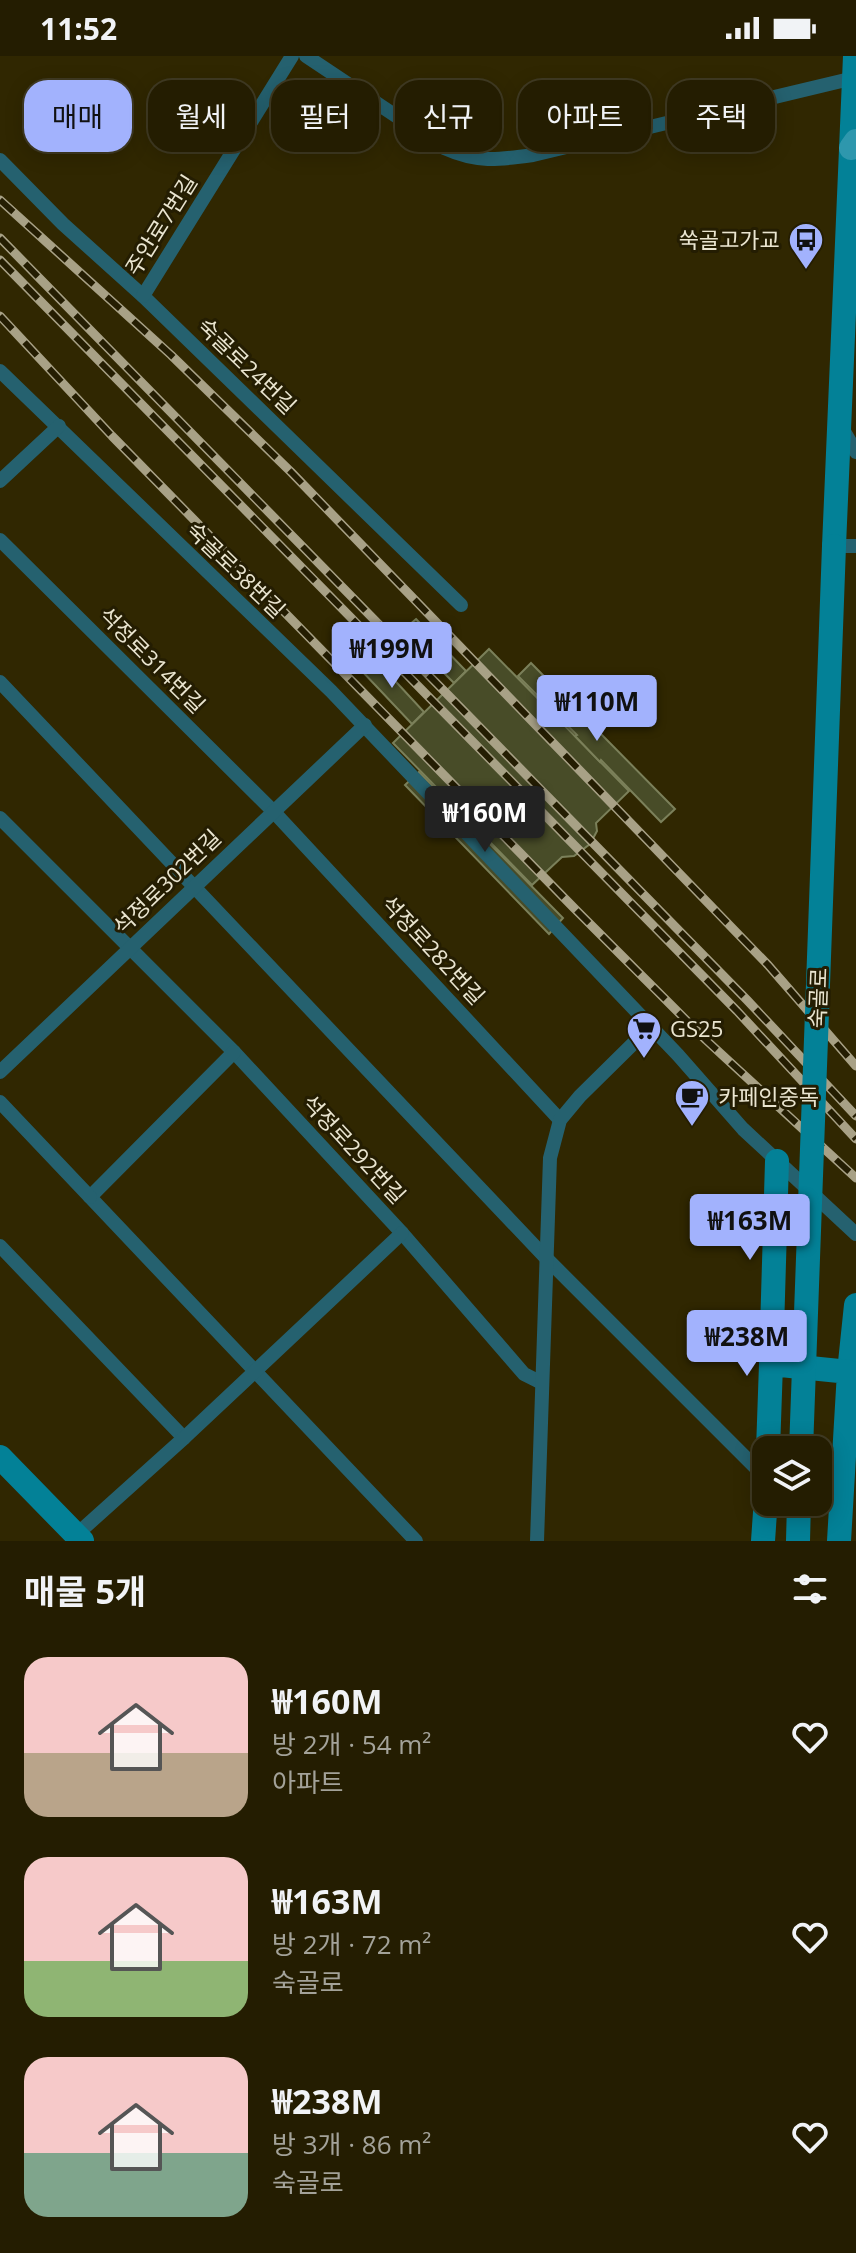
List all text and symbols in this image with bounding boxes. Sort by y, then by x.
text: 11:52 [40,8,117,49]
chip: 매매 [24,80,132,152]
chip: 월세 [148,80,255,152]
chip: 필터 [271,80,379,152]
chip: 신규 [395,80,502,152]
chip: 아파트 [518,80,651,152]
chip: 주택 [667,80,775,152]
street label: 주안로7번길 [117,168,203,281]
bus stop icon: 쑥골고가교 [787,221,825,271]
place label: 쑥골고가교 [679,224,780,254]
street label: 숙골로24번길 [192,311,304,420]
street label: 숙골로38번길 [181,515,293,624]
street label: 석정로314번길 [93,600,212,719]
pin: ₩199M [336,622,448,690]
text: ₩199M [350,630,434,666]
pin: ₩110M [541,675,653,743]
text: ₩110M [555,683,639,719]
pin: ₩160M [429,786,541,854]
text: ₩160M [443,794,527,830]
street label: 석정로302번길 [106,822,227,940]
street label: 석정로282번길 [375,888,492,1010]
street label: 숙골로 [801,967,833,1029]
supermarket icon: GS25 [625,1010,663,1060]
place label: GS25 [670,1013,723,1043]
cafe icon: 카페인중독 [673,1078,711,1128]
place label: 카페인중독 [718,1081,819,1111]
street label: 석정로292번길 [296,1087,413,1209]
pin: ₩163M [694,1194,806,1262]
text: ₩163M [708,1202,792,1238]
pin: ₩238M [691,1310,803,1378]
text: ₩238M [705,1318,789,1354]
map controls [752,1436,832,1516]
button: layers [752,1436,832,1516]
icon: filters [788,1567,832,1611]
text: 매물 5개 [24,1568,146,1614]
text: ₩160M [272,1678,382,1724]
icon: home [88,1689,184,1785]
icon: heart [788,1715,832,1759]
text: 방 2개 · 54 m² [272,1726,431,1762]
text: 아파트 [272,1764,344,1800]
text: ₩163M [272,1878,382,1924]
icon: home [88,1889,184,1985]
icon: heart [788,1915,832,1959]
text: 방 2개 · 72 m² [272,1926,431,1962]
text: 숙골로 [272,1964,344,2000]
text: ₩238M [272,2078,382,2124]
icon: home [88,2089,184,2185]
icon: heart [788,2115,832,2159]
text: 방 3개 · 86 m² [272,2126,431,2162]
text: 숙골로 [272,2164,344,2200]

